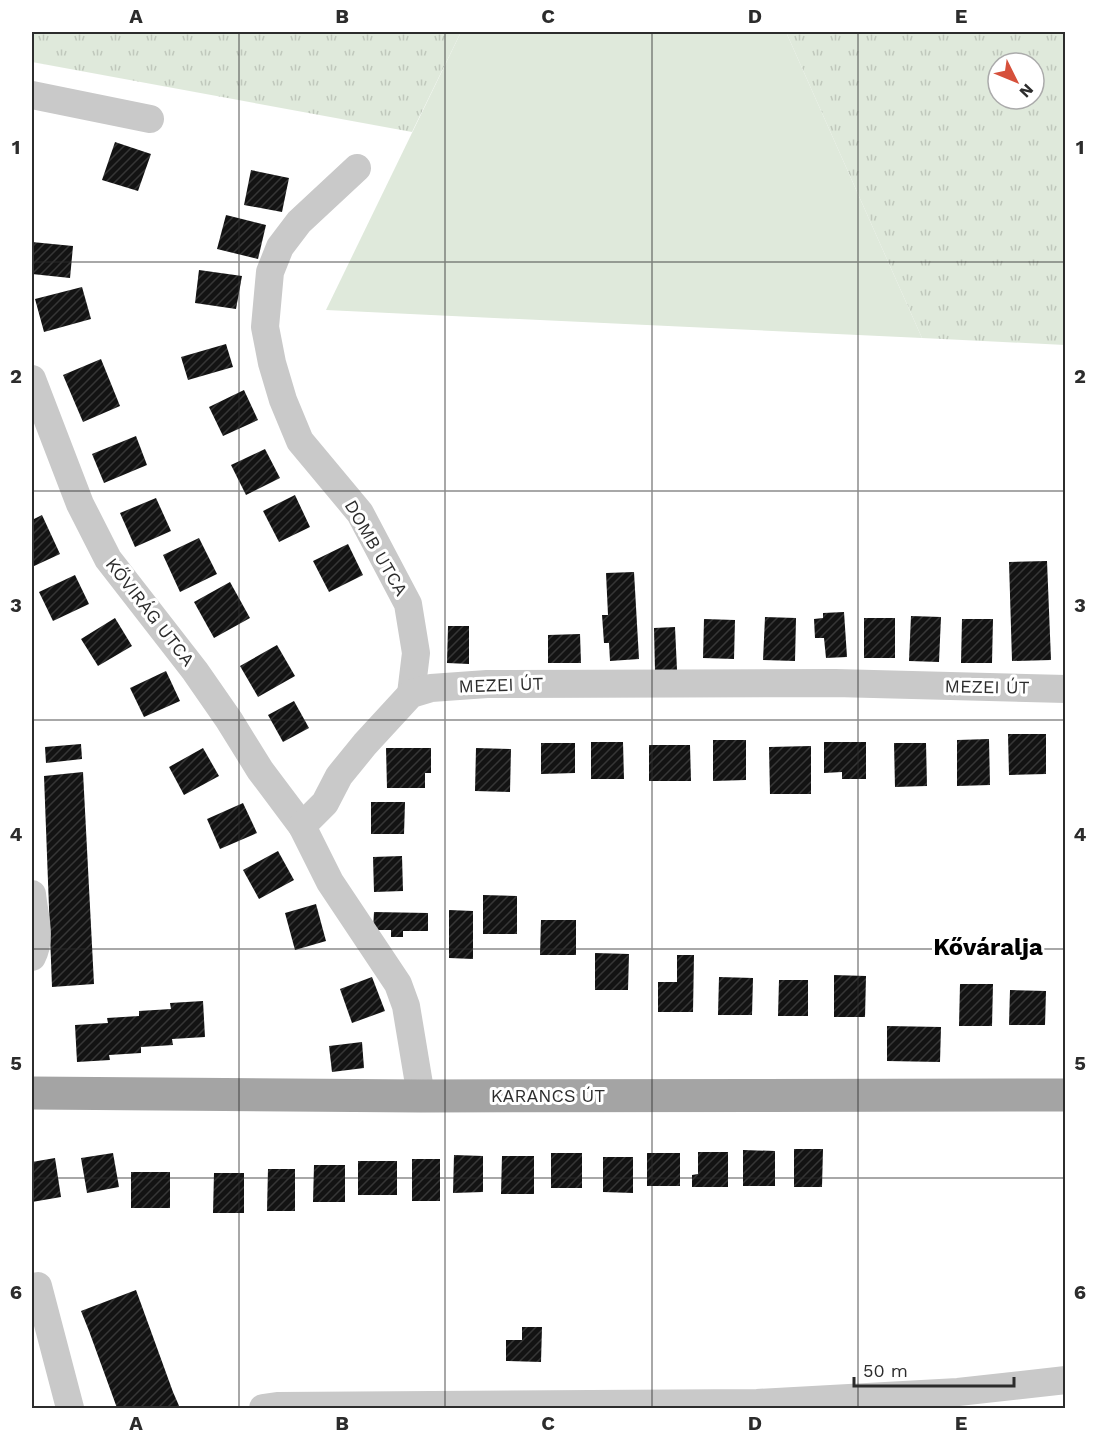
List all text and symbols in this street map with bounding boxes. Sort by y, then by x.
text: A [129,4,143,28]
text: B [335,4,349,28]
text: C [541,4,555,28]
text: D [748,4,762,28]
text: E [955,4,967,28]
north arrow [986,51,1046,111]
text: N [1016,80,1038,102]
text: 1 [12,135,20,159]
text: 1 [1076,135,1084,159]
text: 2 [10,364,22,388]
text: 2 [1074,364,1086,388]
street label: DOMB UTCA [341,496,412,600]
street label: KŐVIRÁG UTCA [102,553,199,670]
text: 3 [10,593,22,617]
text: 3 [1074,593,1086,617]
street label: MEZEI ÚT [458,673,544,696]
street label: MEZEI ÚT [944,675,1030,698]
text: 4 [10,822,23,846]
text: 4 [1074,822,1087,846]
district label: Kőváralja [933,933,1043,961]
text: 5 [10,1051,22,1075]
text: 5 [1074,1051,1086,1075]
street label: KARANCS ÚT [491,1085,605,1106]
text: 6 [10,1280,22,1304]
text: 6 [1074,1280,1086,1304]
scale bar [854,1350,1014,1388]
text: 50 m [863,1360,908,1381]
text: A [129,1411,143,1435]
text: B [335,1411,349,1435]
text: C [541,1411,555,1435]
text: D [748,1411,762,1435]
text: E [955,1411,967,1435]

